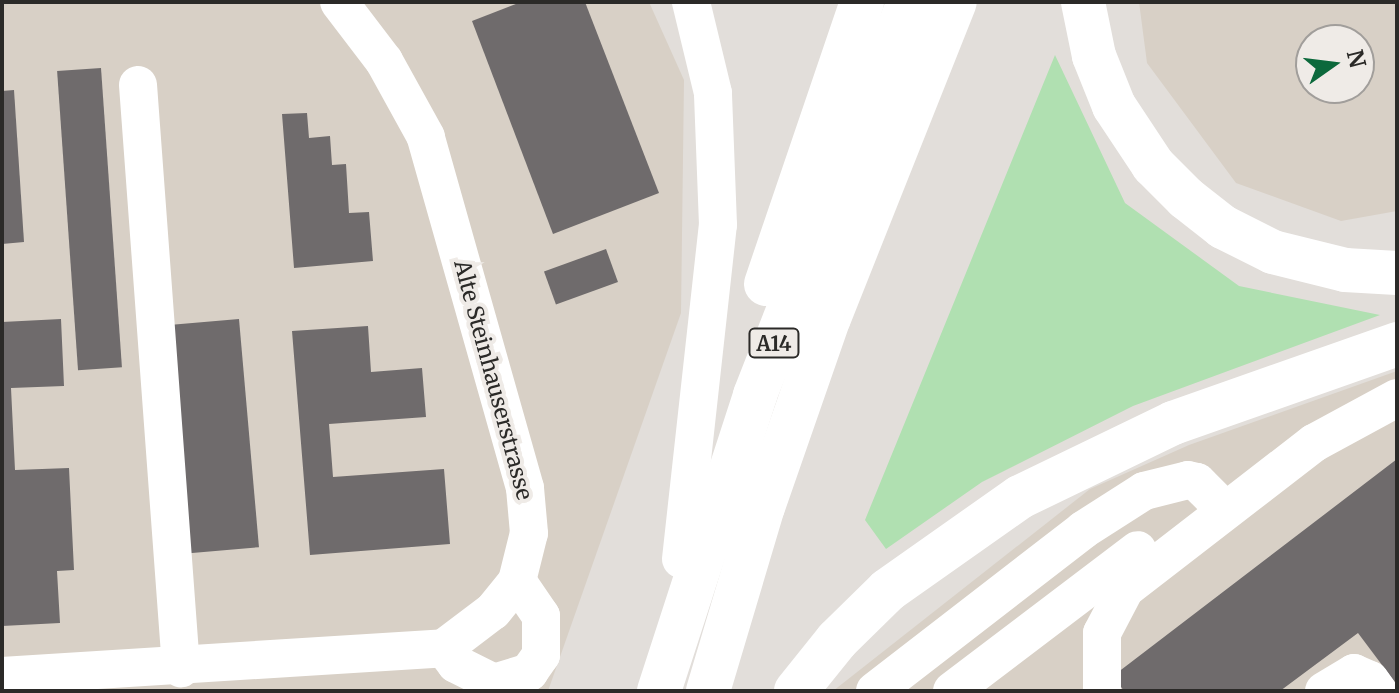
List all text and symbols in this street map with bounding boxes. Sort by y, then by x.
north arrow [1295,24,1375,104]
text: N [1341,47,1372,70]
street label: Alte Steinhauserstrasse [448,257,538,503]
road number: A14 [748,327,800,359]

